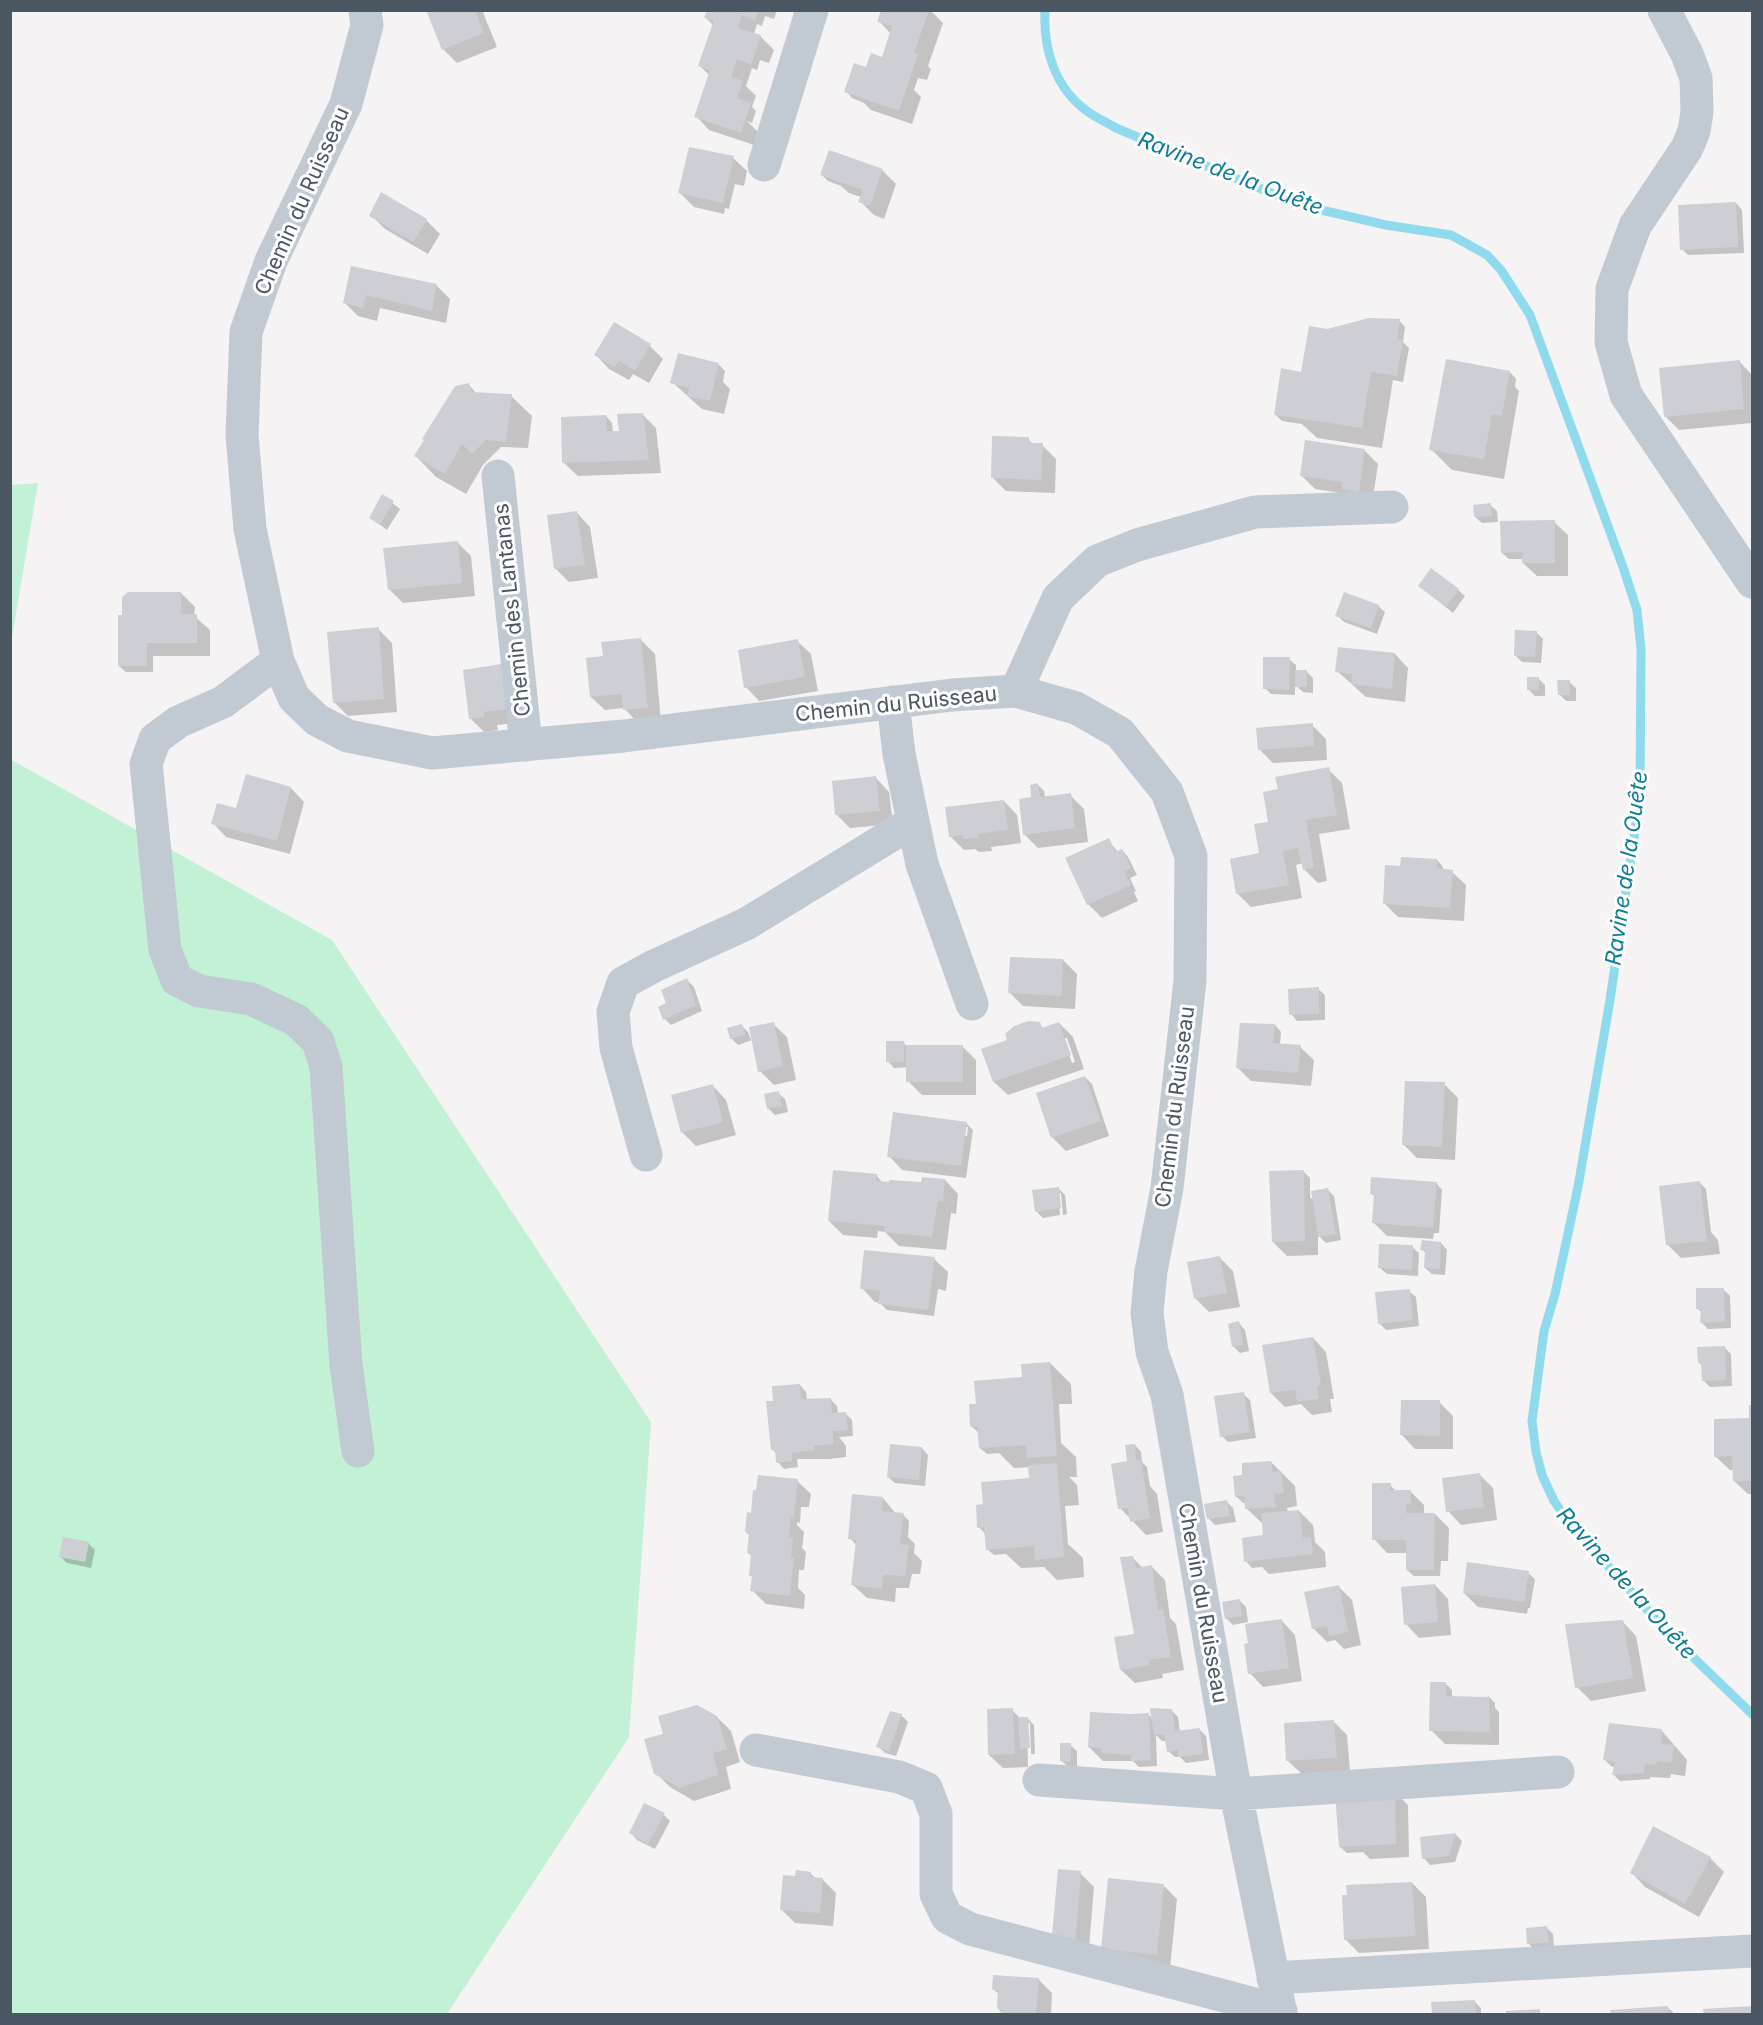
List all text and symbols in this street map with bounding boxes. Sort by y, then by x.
street label: Chemin du Ruisseau [249,103,354,299]
water label: Ravine de la Ouête [1135,126,1327,220]
street label: Chemin des Lantanas [488,502,535,718]
street label: Chemin du Ruisseau [794,680,998,727]
water label: Ravine de la Ouête [1599,769,1653,967]
street label: Chemin du Ruisseau [1150,1005,1199,1209]
street label: Chemin du Ruisseau [1174,1501,1233,1705]
water label: Ravine de la Ouête [1552,1501,1702,1665]

